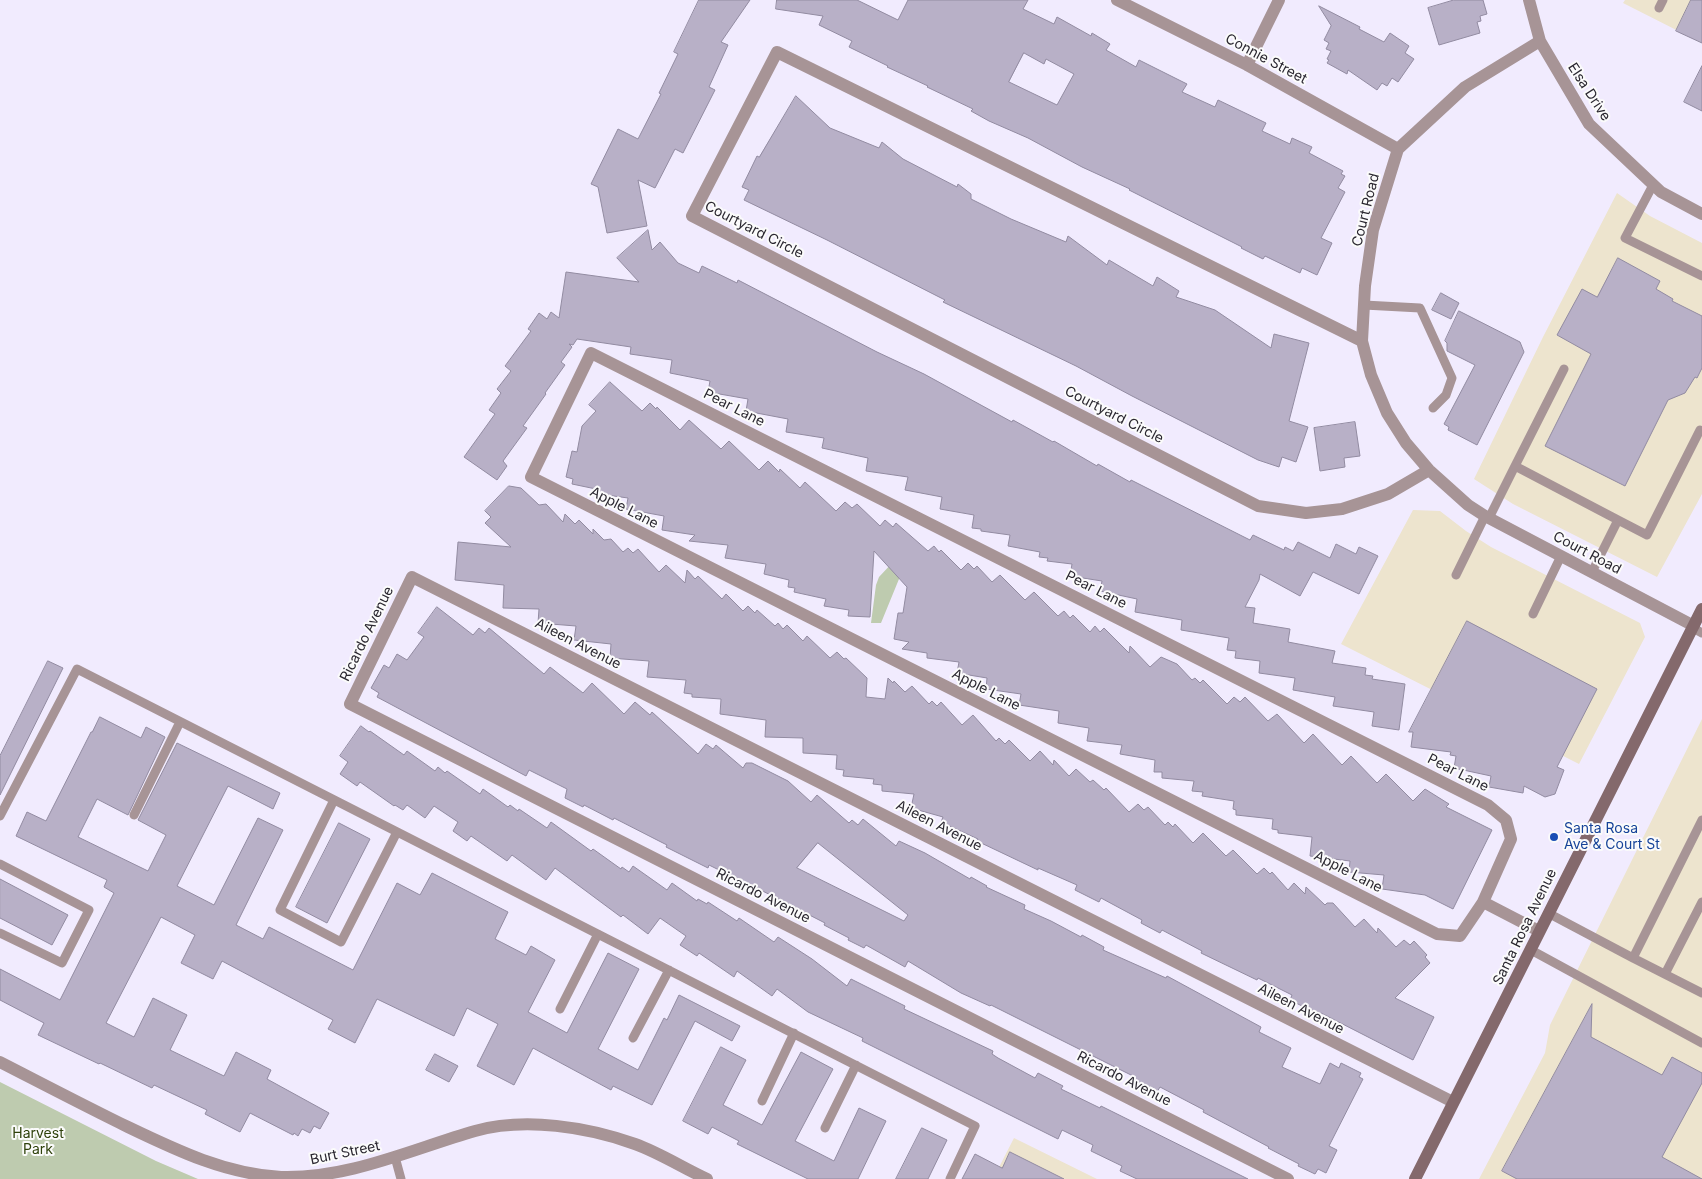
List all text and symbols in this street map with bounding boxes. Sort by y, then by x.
street label: Connie Street [1222,30,1310,88]
street label: Elsa Drive [1564,60,1614,124]
street label: Court Road [1349,172,1383,248]
street label: Courtyard Circle [702,198,806,262]
street label: Courtyard Circle [1062,383,1166,447]
street label: Pear Lane [701,385,767,431]
street label: Apple Lane [587,484,661,532]
street label: Court Road [1550,528,1624,578]
street label: Pear Lane [1063,567,1129,613]
street label: Ricardo Avenue [337,584,397,684]
street label: Aileen Avenue [532,615,624,673]
street label: Apple Lane [949,666,1023,714]
street label: Pear Lane [1425,750,1491,796]
street label: Aileen Avenue [893,797,985,855]
place label: Santa Rosa Ave & Court St [1564,821,1660,854]
marker: Santa Rosa Ave & Court St [1548,831,1560,843]
street label: Apple Lane [1311,848,1385,896]
street label: Ricardo Avenue [713,865,813,927]
street label: Santa Rosa Avenue [1490,866,1560,988]
street label: Aileen Avenue [1255,980,1347,1038]
street label: Ricardo Avenue [1074,1048,1174,1110]
park label: Harvest Park [12,1126,64,1158]
street label: Burt Street [309,1137,381,1169]

